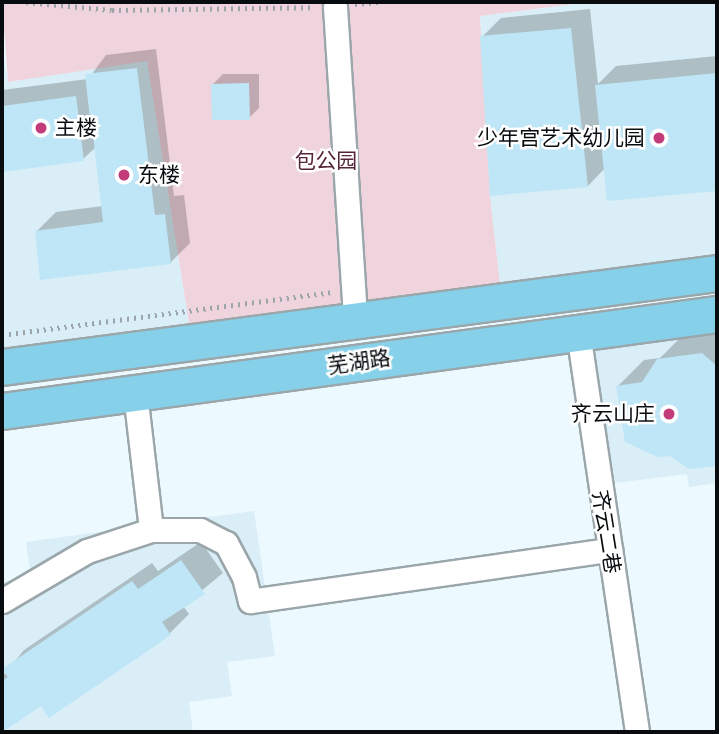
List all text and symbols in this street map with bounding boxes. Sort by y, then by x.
place label: 主楼 [55,115,97,141]
marker: 主楼 [33,120,49,136]
place label: 少年宫艺术幼儿园 [477,125,645,151]
marker: 少年宫艺术幼儿园 [651,130,667,146]
park label: 包公园 [295,148,357,174]
place label: 东楼 [138,162,180,188]
marker: 东楼 [116,167,132,183]
street label: 芜湖路 [326,345,392,379]
place label: 齐云山庄 [571,401,655,427]
marker: 齐云山庄 [661,406,677,422]
street label: 齐云二巷 [587,489,625,575]

